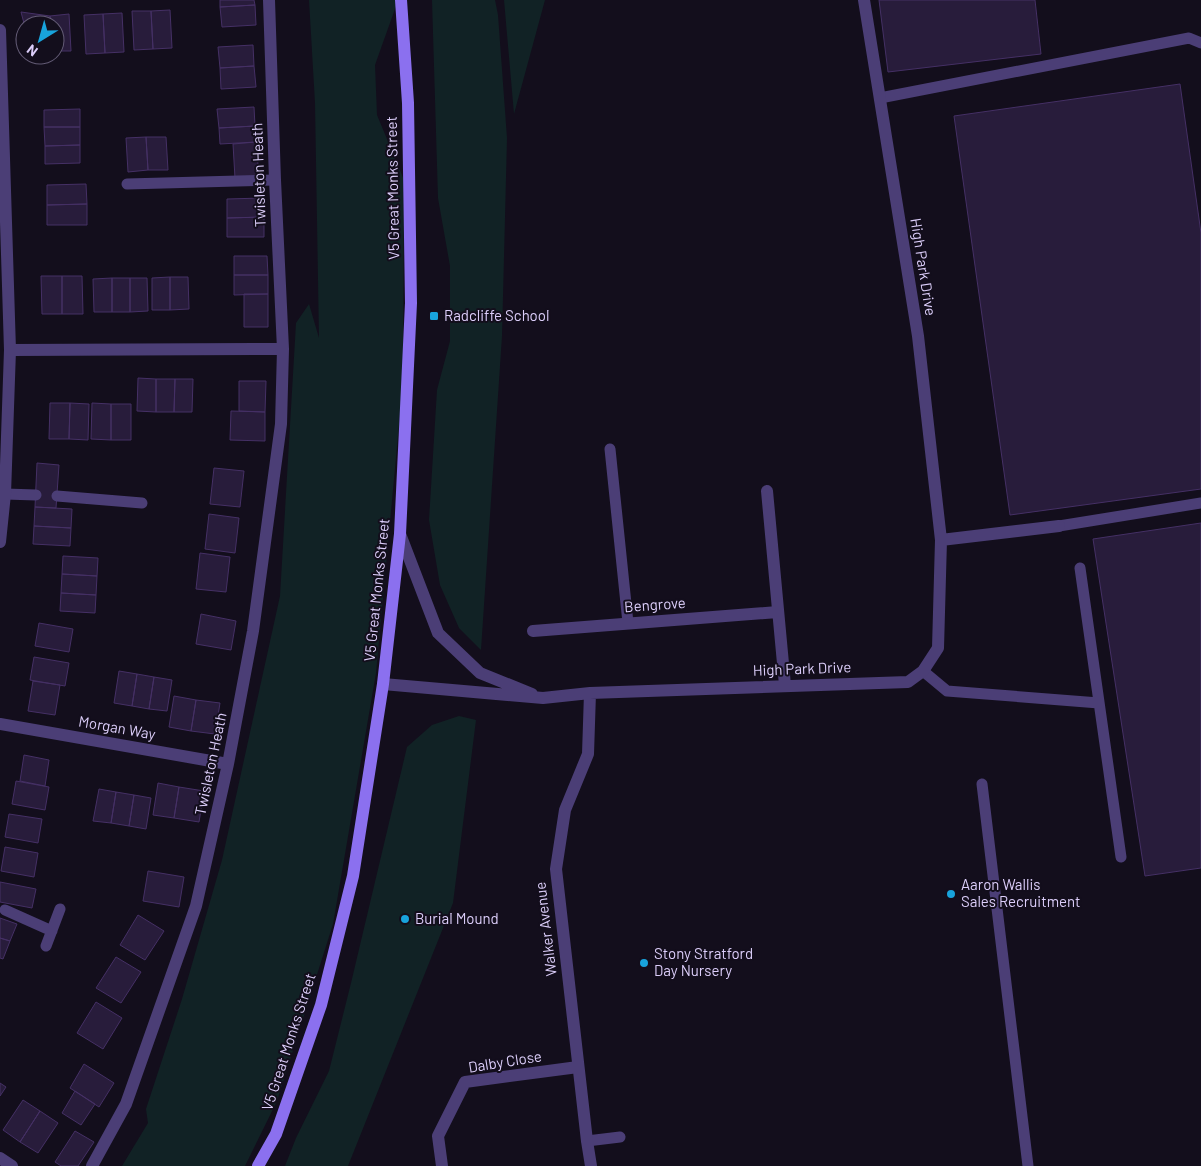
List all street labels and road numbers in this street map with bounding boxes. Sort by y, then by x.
street label: V5 Great Monks Street [382,116,402,260]
street label: Twisleton Heath [247,122,269,228]
street label: High Park Drive [907,217,941,317]
street label: V5 Great Monks Street [360,517,392,662]
street label: Bengrove [624,593,686,615]
street label: High Park Drive [752,657,852,679]
street label: Morgan Way [77,711,157,743]
street label: Twisleton Heath [190,711,230,817]
street label: Walker Avenue [530,881,560,977]
street label: V5 Great Monks Street [257,971,319,1113]
street label: Dalby Close [467,1046,543,1076]

